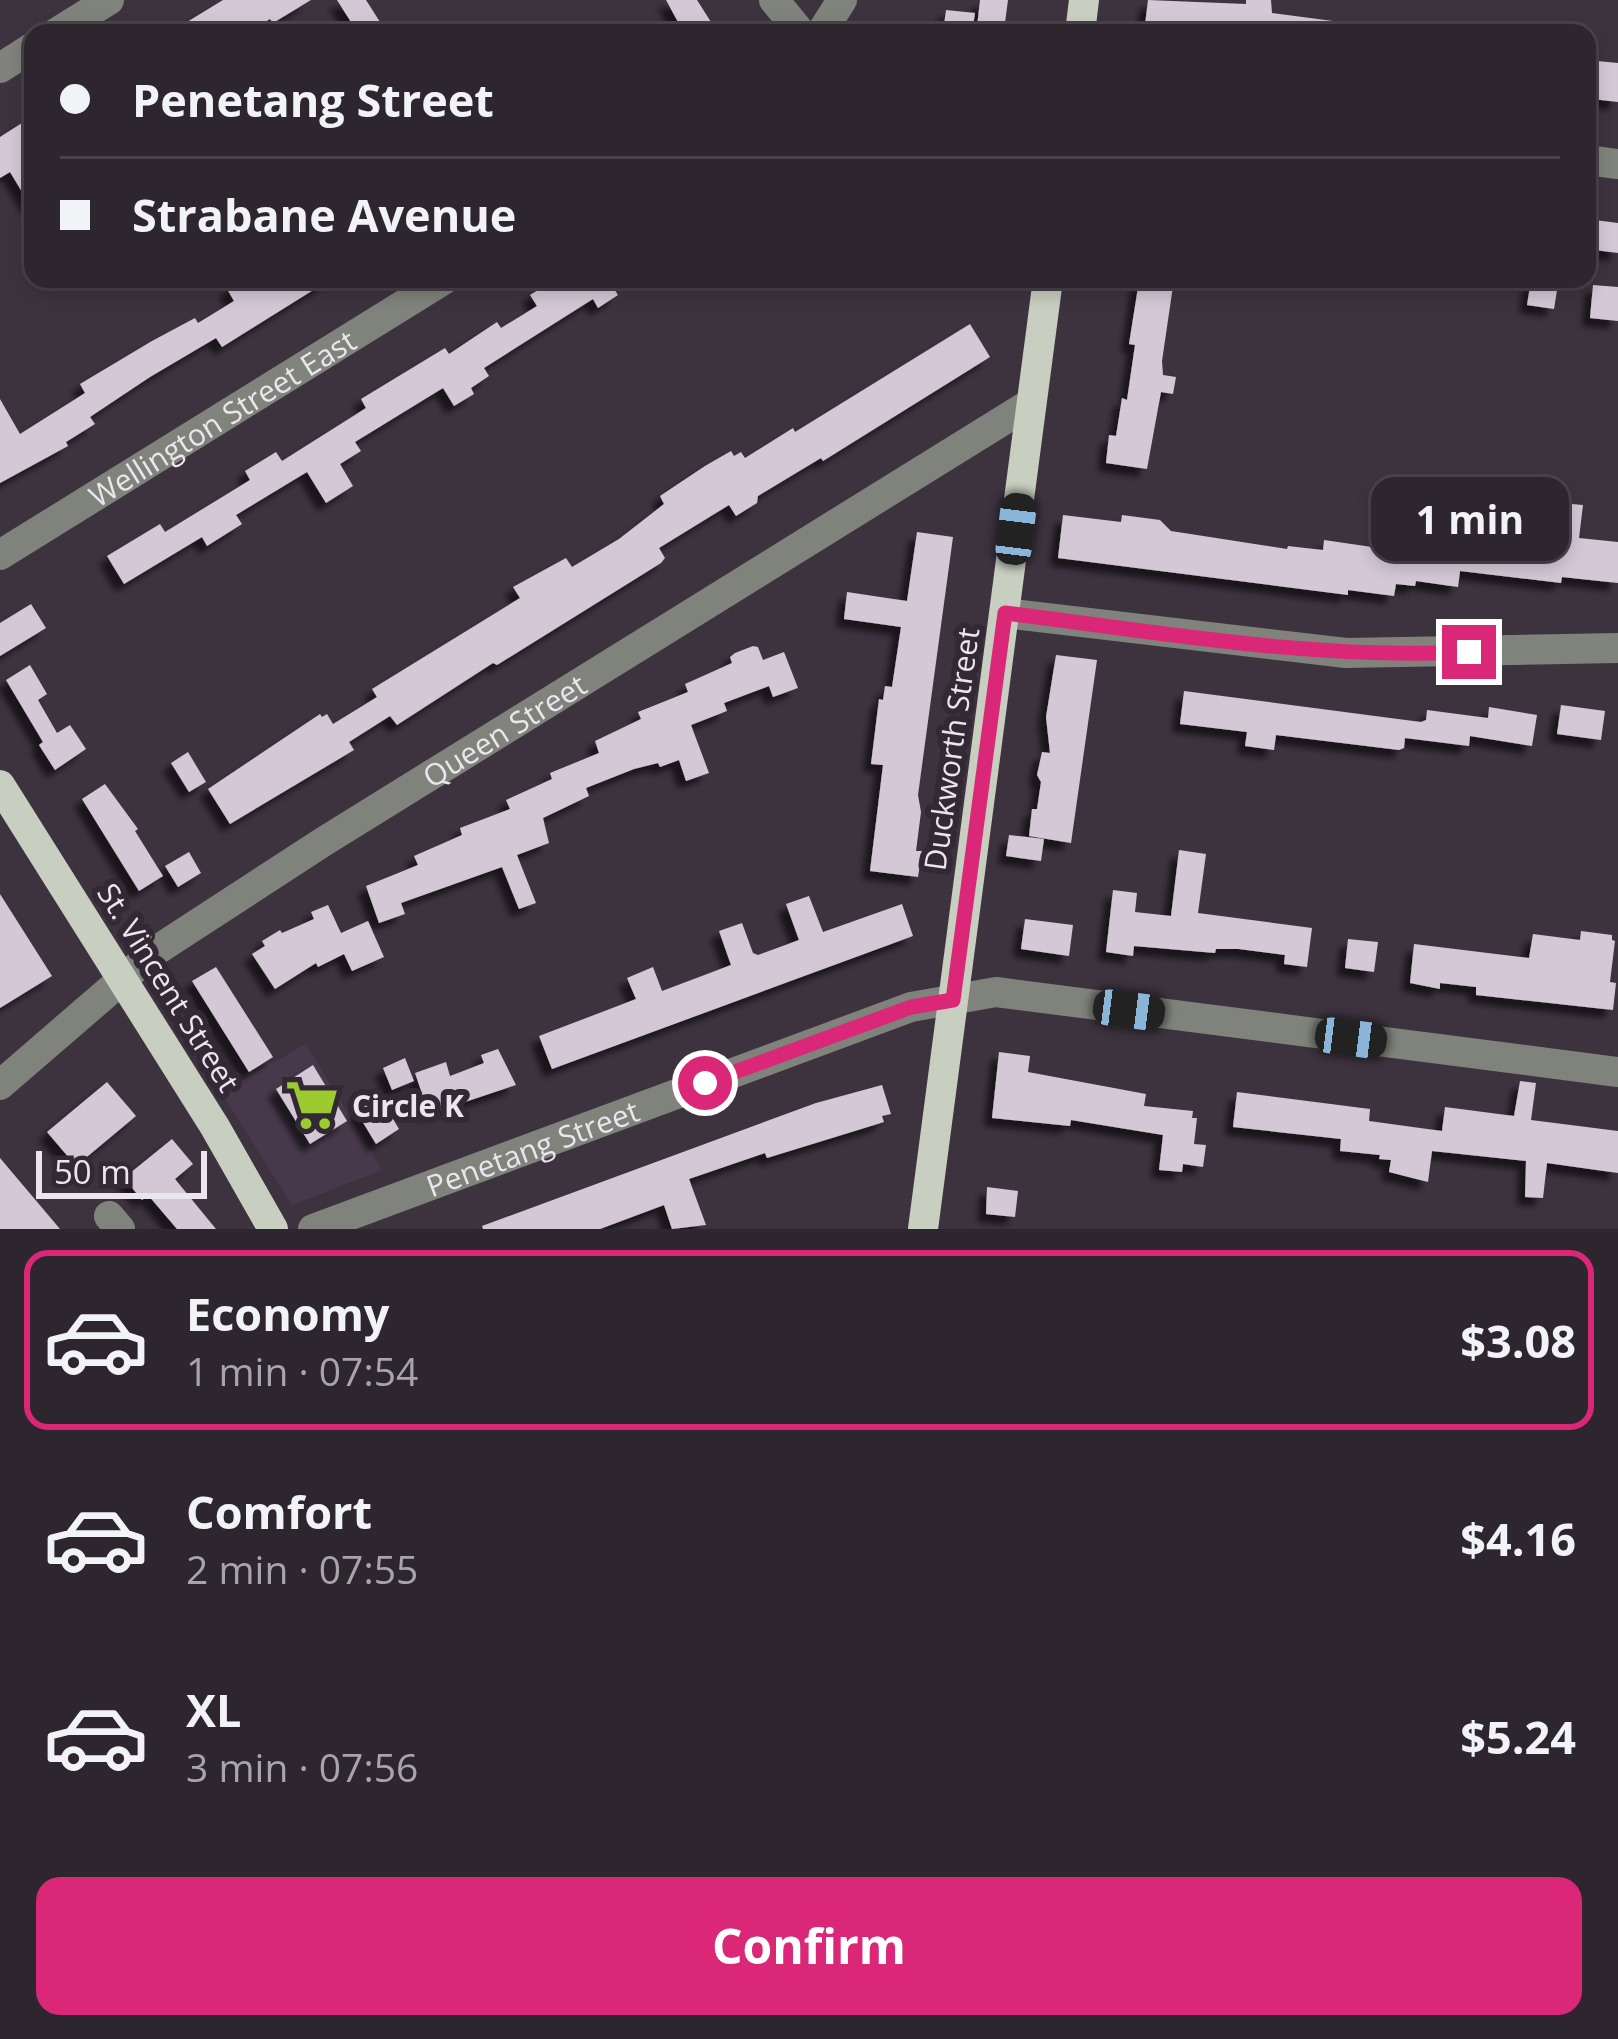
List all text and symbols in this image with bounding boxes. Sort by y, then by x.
text: Penetang Street [132,69,494,130]
text: Strabane Avenue [132,184,516,245]
street label: Wellington Street East [81,319,363,516]
callout: 1 min [1370,478,1568,562]
car [994,491,1038,567]
text: 1 min [1416,492,1524,545]
street label: Duckworth Street [914,625,988,873]
route end [1442,625,1496,679]
street label: Queen Street [414,664,594,796]
street label: St. Vincent Street [88,875,250,1099]
car [1091,988,1167,1032]
car [1313,1016,1389,1060]
route start [678,1056,732,1110]
supermarket icon: Circle K [283,1076,341,1134]
place label: Circle K [352,1085,464,1126]
street label: Penetang Street [420,1089,644,1206]
scale bar [36,1145,207,1198]
text: 50 m [54,1149,131,1194]
text: Economy [186,1283,389,1344]
icon: car [42,1286,150,1394]
text: $3.08 [1460,1310,1576,1371]
text: 1 min · 07:54 [186,1344,418,1397]
text: Comfort [186,1481,372,1542]
icon: car [42,1484,150,1592]
text: $4.16 [1460,1508,1576,1569]
text: 2 min · 07:55 [186,1542,418,1595]
text: XL [186,1679,241,1740]
icon: car [42,1682,150,1790]
text: $5.24 [1460,1706,1576,1767]
text: 3 min · 07:56 [186,1740,418,1793]
button: Confirm [36,1877,1582,2015]

